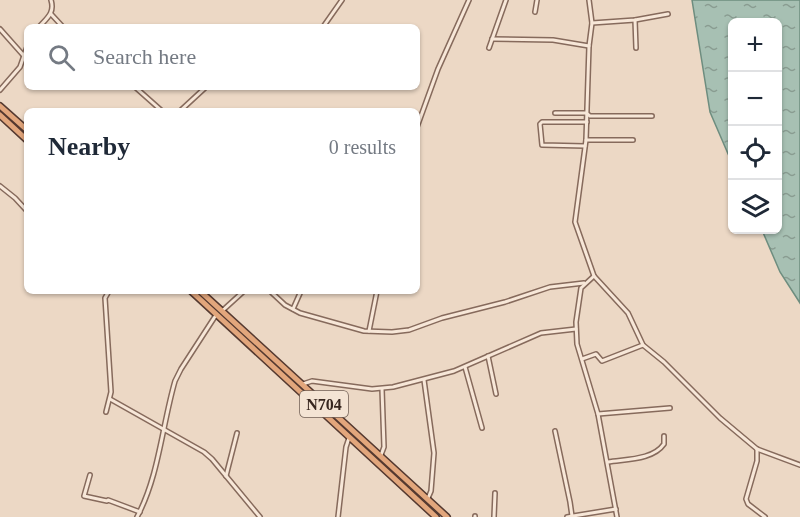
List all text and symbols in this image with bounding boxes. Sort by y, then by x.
map controls [728,18,782,234]
button: + [728,18,782,72]
search box [24,24,420,90]
icon: search [45,41,78,74]
text: Search here [93,44,196,69]
button: − [728,72,782,126]
button: locate [728,126,782,180]
text: Nearby [48,132,130,161]
text: 0 results [329,136,396,158]
button: layers [728,180,782,234]
road number: N704 [300,391,348,417]

